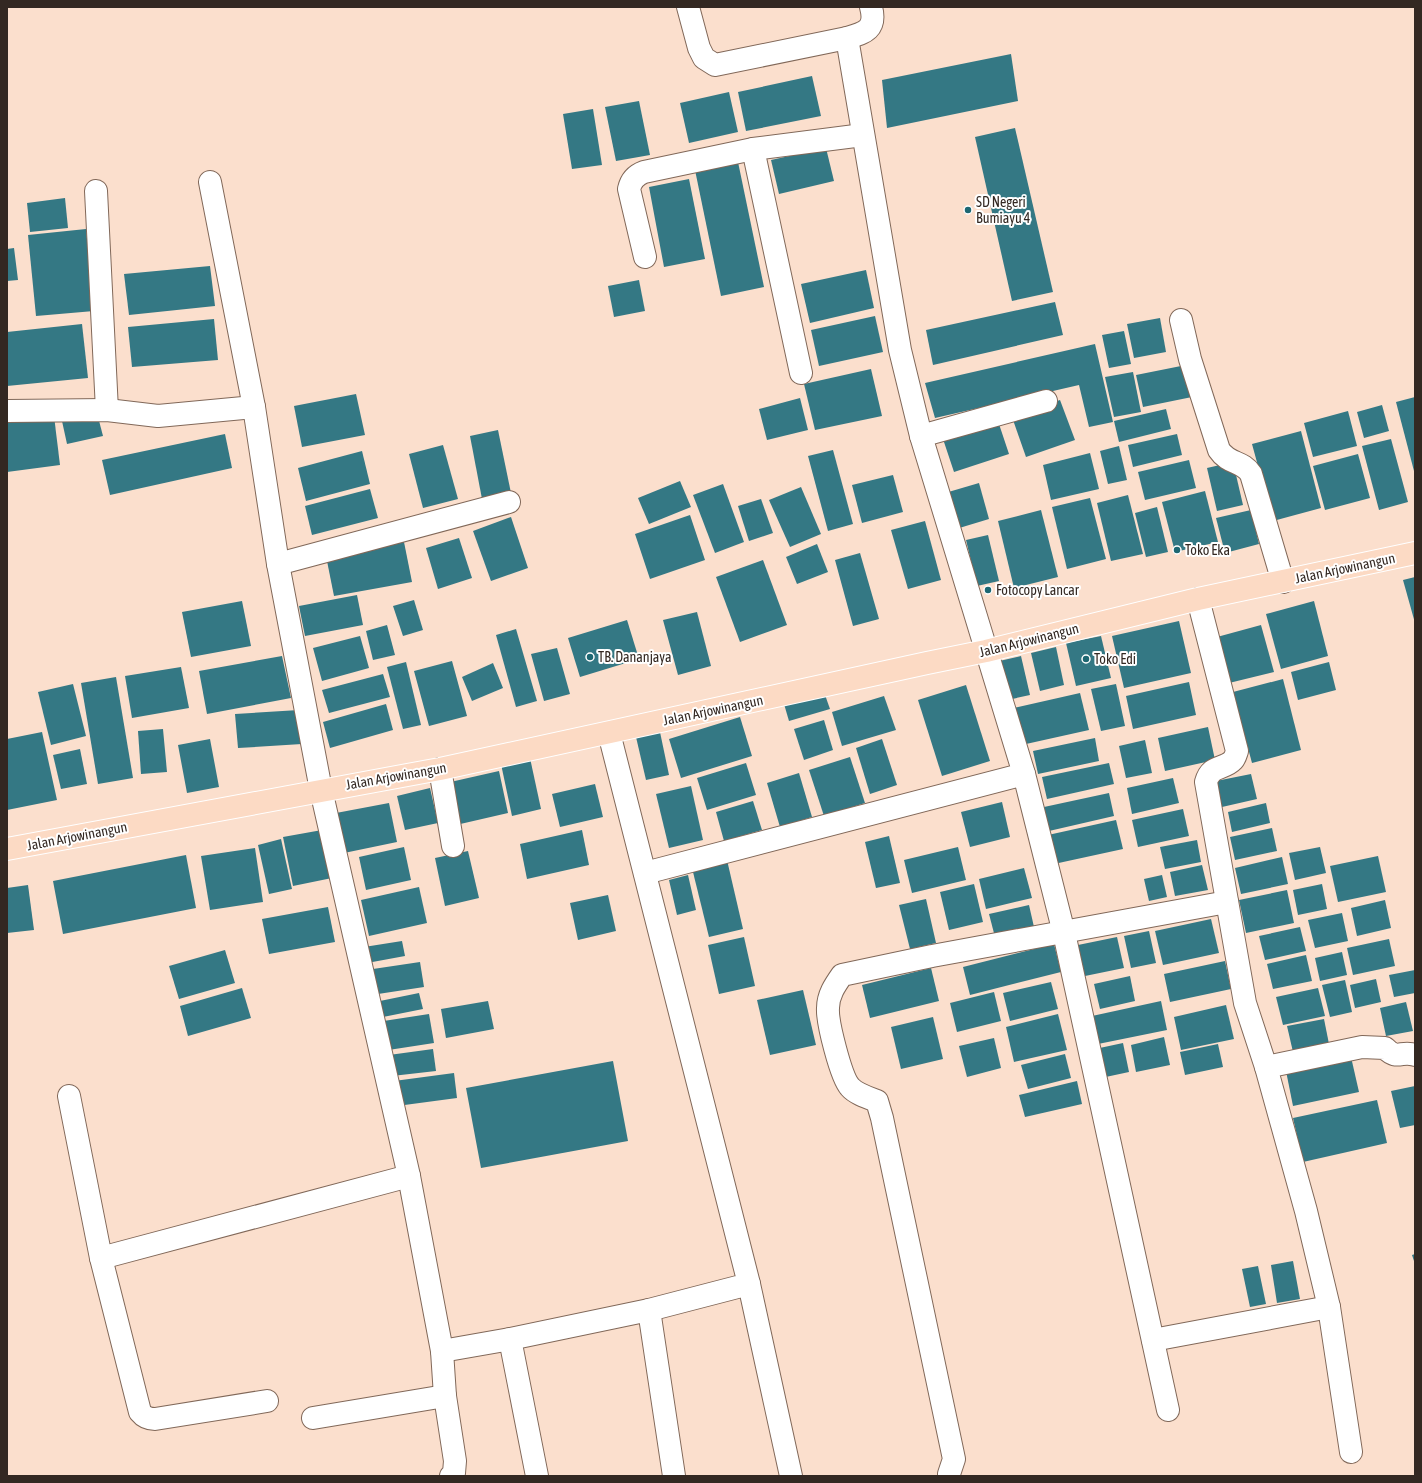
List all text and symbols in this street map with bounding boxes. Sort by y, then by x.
place label: SD Negeri Bumiayu 4 [976,194,1031,226]
marker: SD Negeri Bumiayu 4 [963,205,973,215]
place label: Toko Eka [1185,542,1230,558]
marker: Toko Eka [1172,545,1182,555]
street label: Jalan Arjowinangun [1294,550,1396,586]
place label: Fotocopy Lancar [996,582,1080,598]
marker: Fotocopy Lancar [983,585,993,595]
street label: Jalan Arjowinangun [978,620,1080,660]
place label: TB. Dananjaya [598,649,672,665]
place label: Toko Edi [1094,651,1136,667]
marker: TB. Dananjaya [585,652,595,662]
marker: Toko Edi [1081,654,1091,664]
street label: Jalan Arjowinangun [662,692,764,728]
street label: Jalan Arjowinangun [344,759,448,793]
street label: Jalan Arjowinangun [26,818,128,854]

